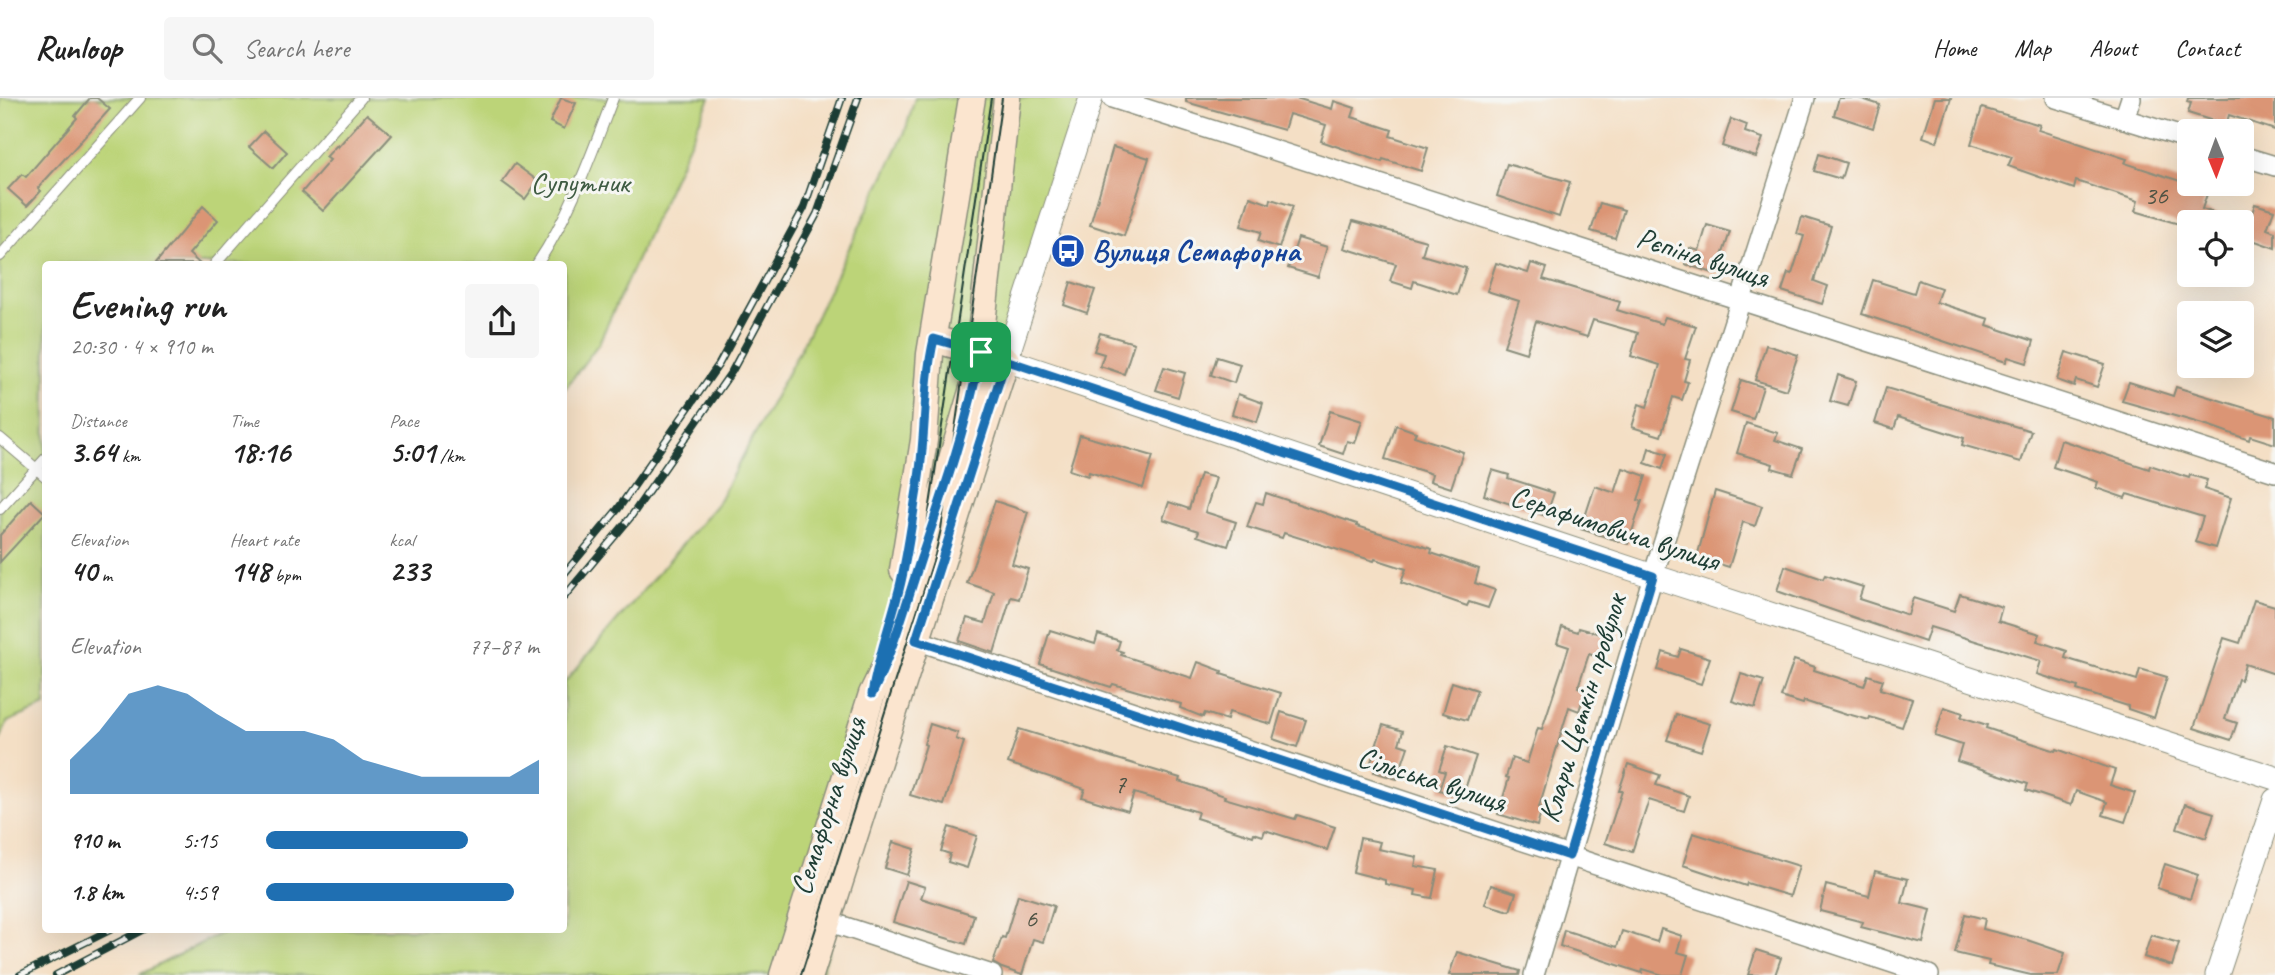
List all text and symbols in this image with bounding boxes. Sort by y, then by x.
search box [164,17,654,80]
text: Runloop [35,27,122,69]
icon: search [188,29,226,67]
text: Search here [244,32,349,65]
text: Home [1933,33,1976,63]
text: Map [2014,33,2051,63]
text: About [2089,33,2137,63]
text: Contact [2175,33,2240,63]
north arrow [2177,119,2254,196]
map controls [2177,119,2254,378]
park label: Супутник [531,163,632,201]
house number: 36 [2144,179,2169,212]
button: locate [2177,210,2254,287]
street label: Рєпіна вулиця [1632,218,1775,297]
bus stop icon: Вулиця Семафорна [1049,232,1087,270]
place label: Вулиця Семафорна [1092,232,1302,270]
text: Evening run [70,282,226,329]
button: share [465,284,539,358]
button: layers [2177,301,2254,378]
pin [951,322,1011,382]
text: 20:30 · 4 × 910 m [70,332,213,361]
icon: arrive [962,333,1000,371]
text: Distance [70,409,127,433]
text: Time [230,409,259,433]
text: Pace [389,409,419,433]
text: 3.64 [70,433,117,471]
text: 18:16 [230,433,290,471]
text: 5:01 [389,433,435,471]
text: km [117,444,140,468]
text: /km [435,444,465,468]
street label: Серафимовича вулиця [1506,476,1727,581]
text: Elevation [70,528,128,552]
text: Heart rate [230,528,299,552]
text: kcal [389,528,414,552]
text: 40 [70,552,97,590]
text: 148 [230,552,270,590]
text: 233 [389,552,430,590]
text: m [97,563,112,587]
text: bpm [270,563,301,587]
street label: Клари Цеткін провулок [1529,587,1635,827]
text: Elevation [70,632,141,661]
text: 77–87 m [469,632,539,661]
street label: Семафорна вулиця [781,711,875,900]
street label: Сільська вулиця [1353,737,1512,821]
house number: 7 [1114,768,1127,801]
text: 910 m [70,826,119,855]
text: 5:15 [182,826,218,855]
text: 1.8 km [70,878,124,907]
text: 4:59 [182,878,218,907]
house number: 6 [1025,902,1038,935]

